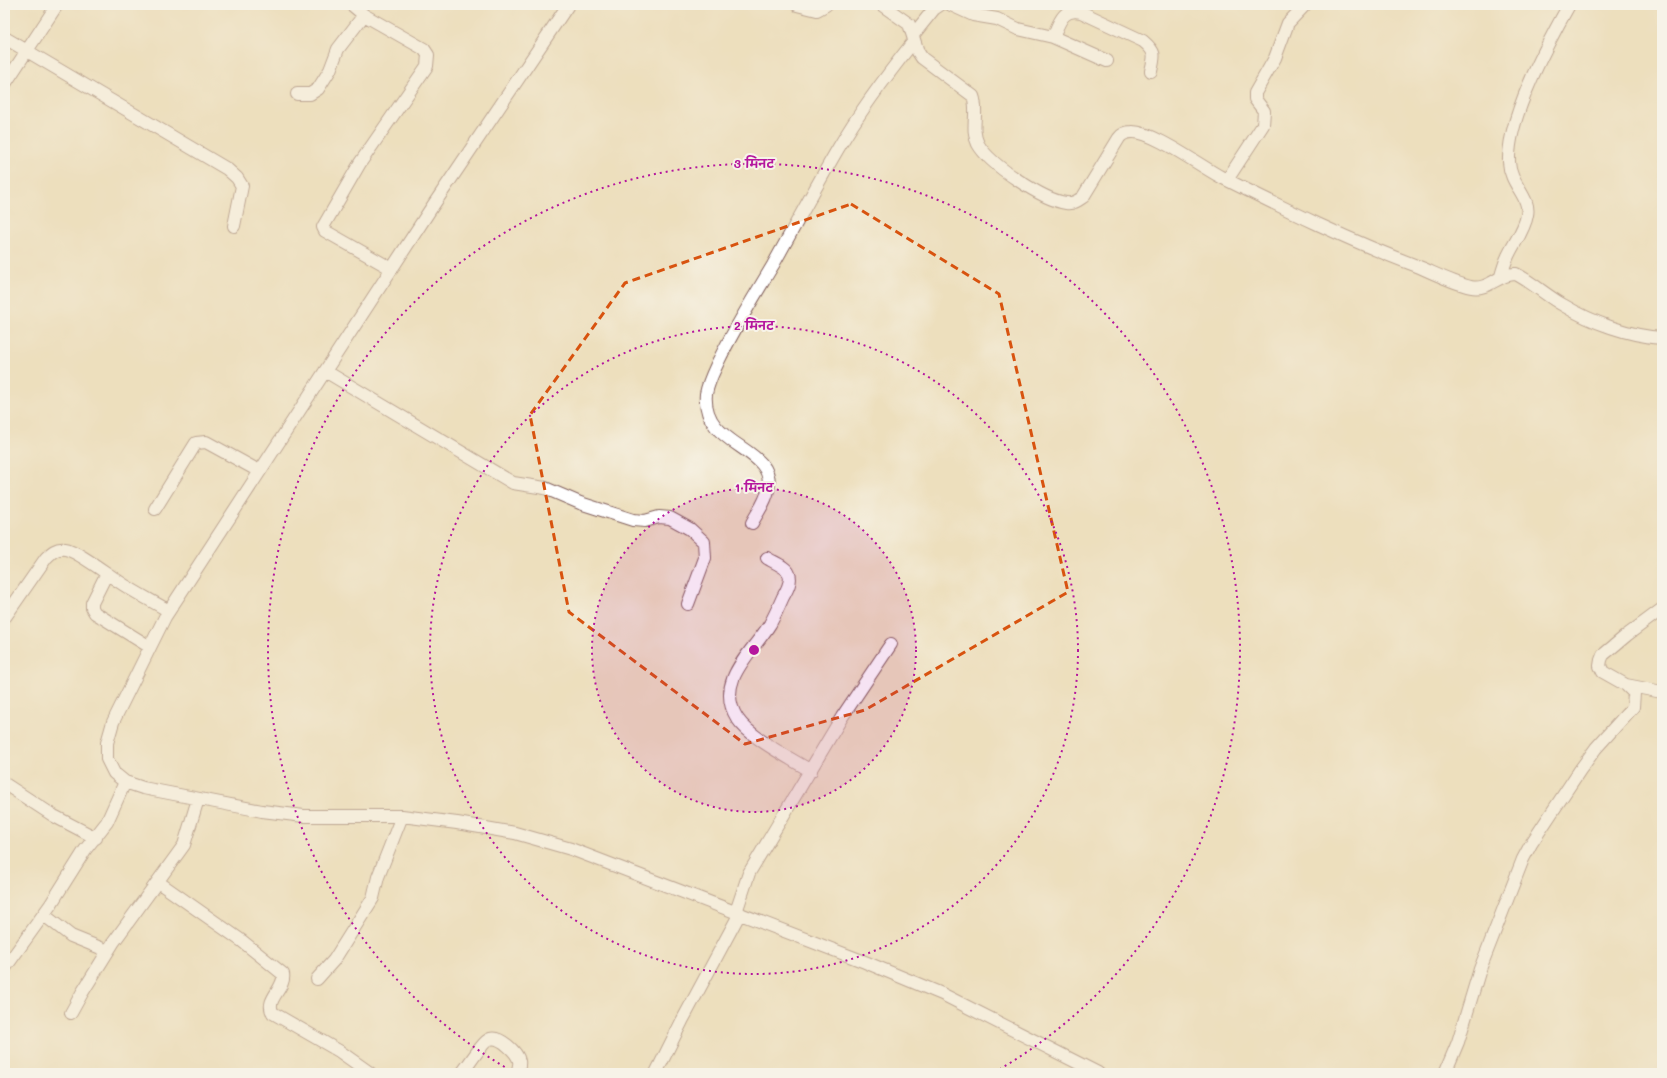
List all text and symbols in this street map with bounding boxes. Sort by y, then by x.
text: 3 मिनट [734,155,775,171]
text: 2 मिनट [734,317,775,333]
text: 1 मिनट [735,479,775,495]
centre of rings [747,643,761,657]

